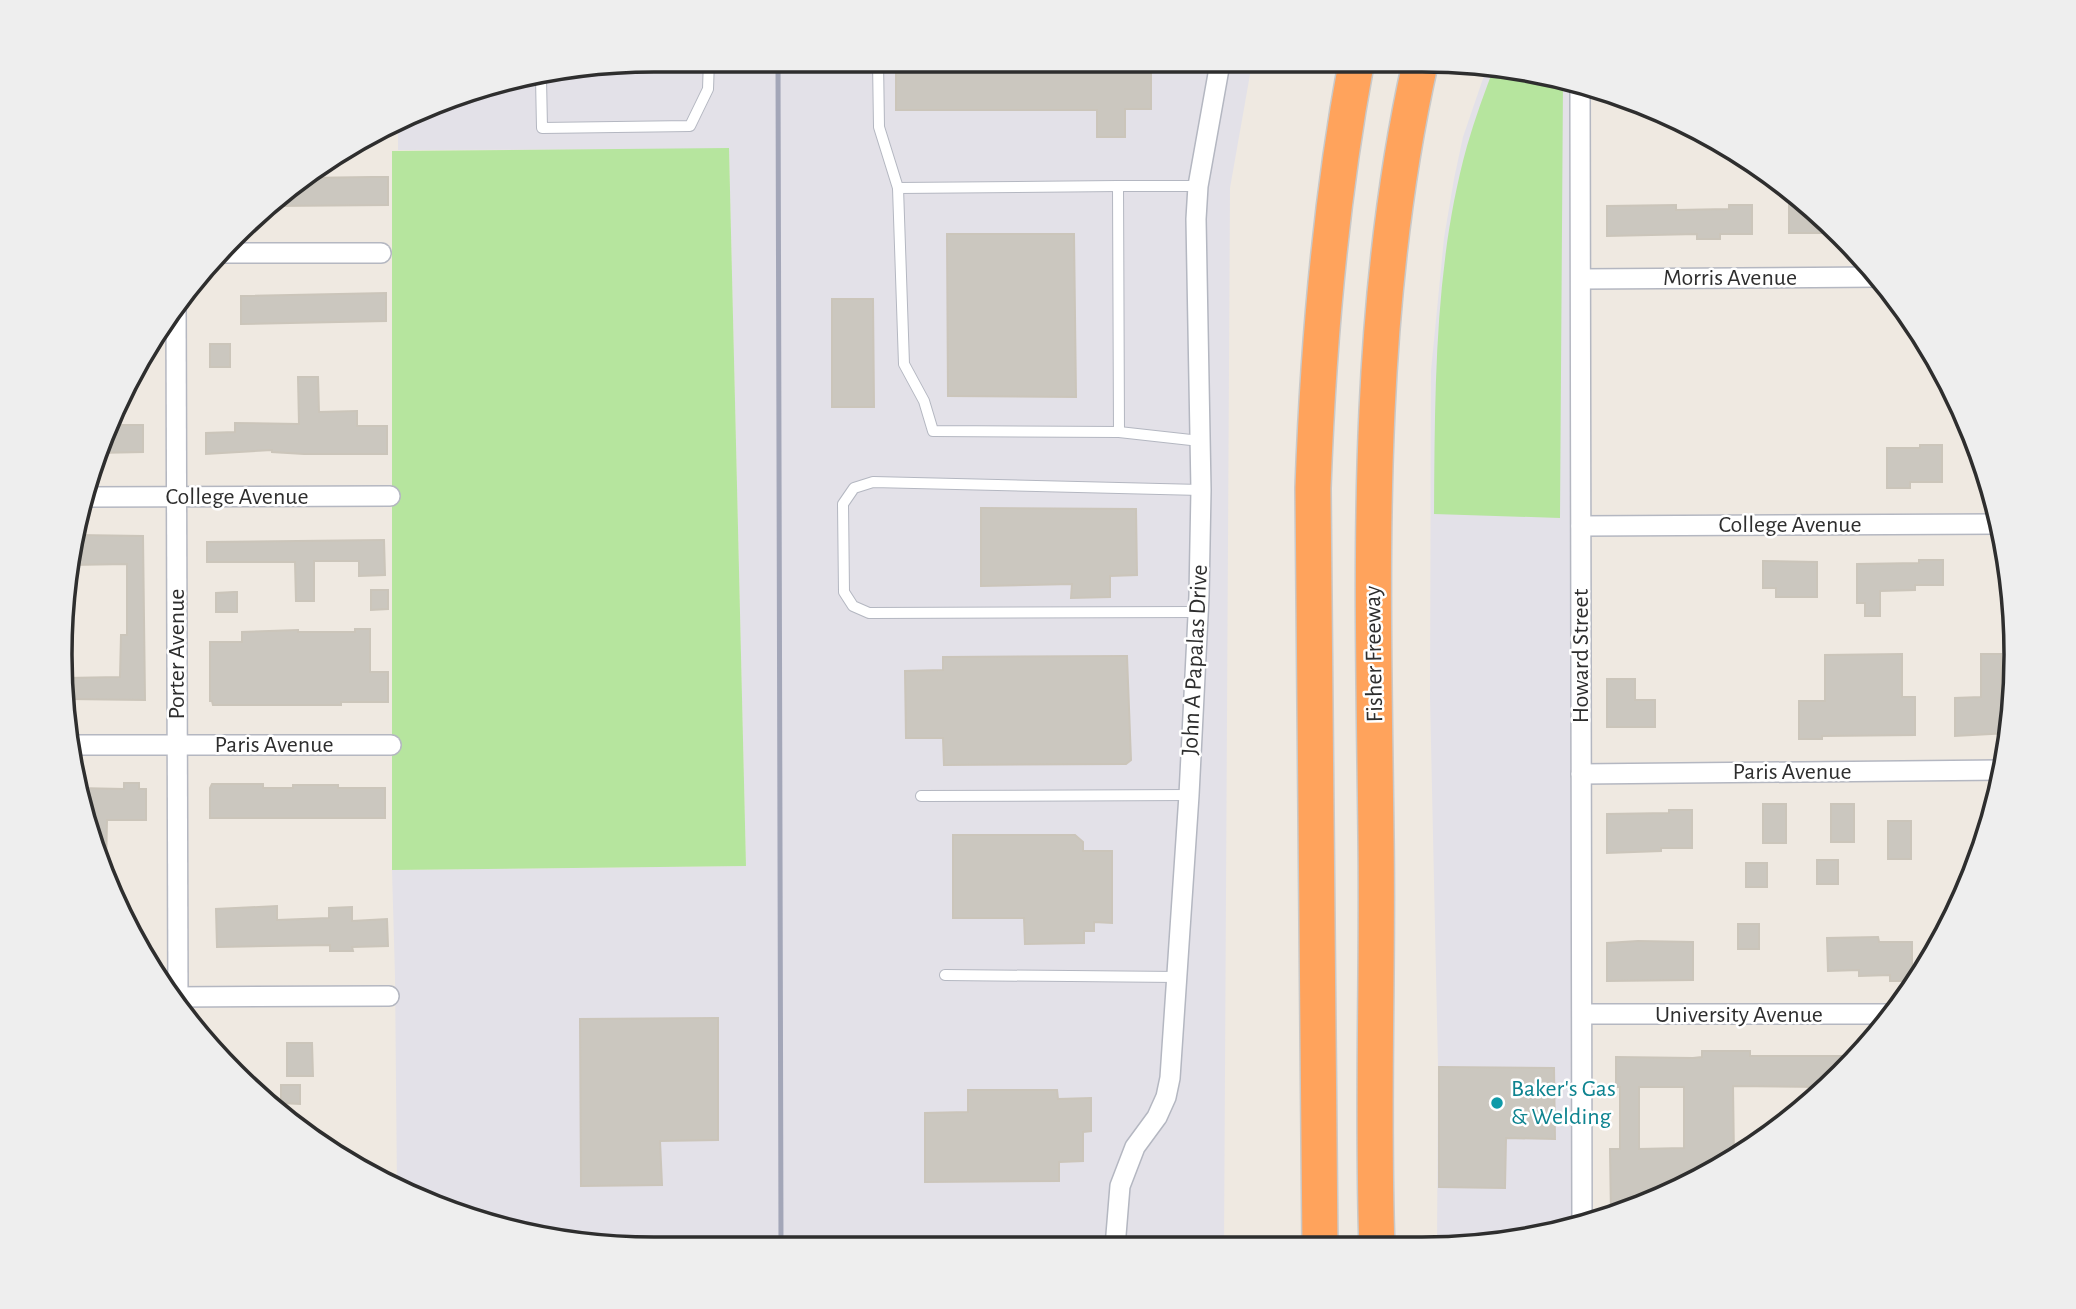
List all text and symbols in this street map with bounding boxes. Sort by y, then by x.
street label: Morris Avenue [1663,266,1797,290]
street label: College Avenue [165,485,309,509]
street label: College Avenue [1718,513,1862,537]
street label: John A Papalas Drive [1178,564,1212,756]
street label: Fisher Freeway [1361,586,1387,722]
street label: Howard Street [1569,588,1593,723]
street label: Porter Avenue [165,589,189,719]
street label: Paris Avenue [214,733,334,757]
street label: Paris Avenue [1732,760,1852,784]
street label: University Avenue [1655,1003,1823,1027]
place label: Baker's Gas & Welding [1511,1077,1616,1129]
marker: Baker's Gas & Welding [1489,1095,1505,1111]

